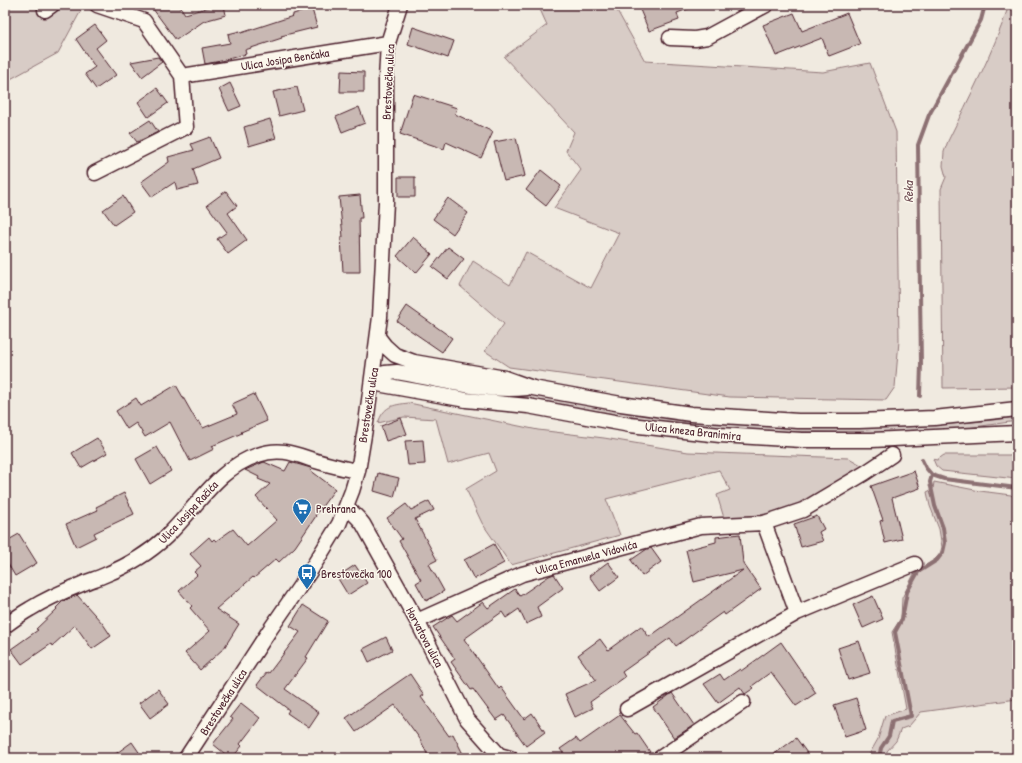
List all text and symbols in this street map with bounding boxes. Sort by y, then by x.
street label: Brestovečka ulica [378,43,398,120]
street label: Ulica Josipa Benčaka [240,44,331,74]
water label: Reka [899,179,917,203]
street label: Brestovečka ulica [354,366,382,444]
street label: Ulica kneza Branimira [644,418,742,445]
street label: Ulica Josipa Račića [154,476,222,547]
supermarket icon: Prehrana [291,497,313,525]
place label: Prehrana [316,500,356,517]
street label: Ulica Emanuela Vidovića [533,535,639,579]
bus stop icon: Brestovečka 100 [296,562,318,590]
place label: Brestovečka 100 [321,565,392,582]
street label: Horvatova ulica [402,604,448,670]
street label: Brestovečka ulica [195,665,251,738]

